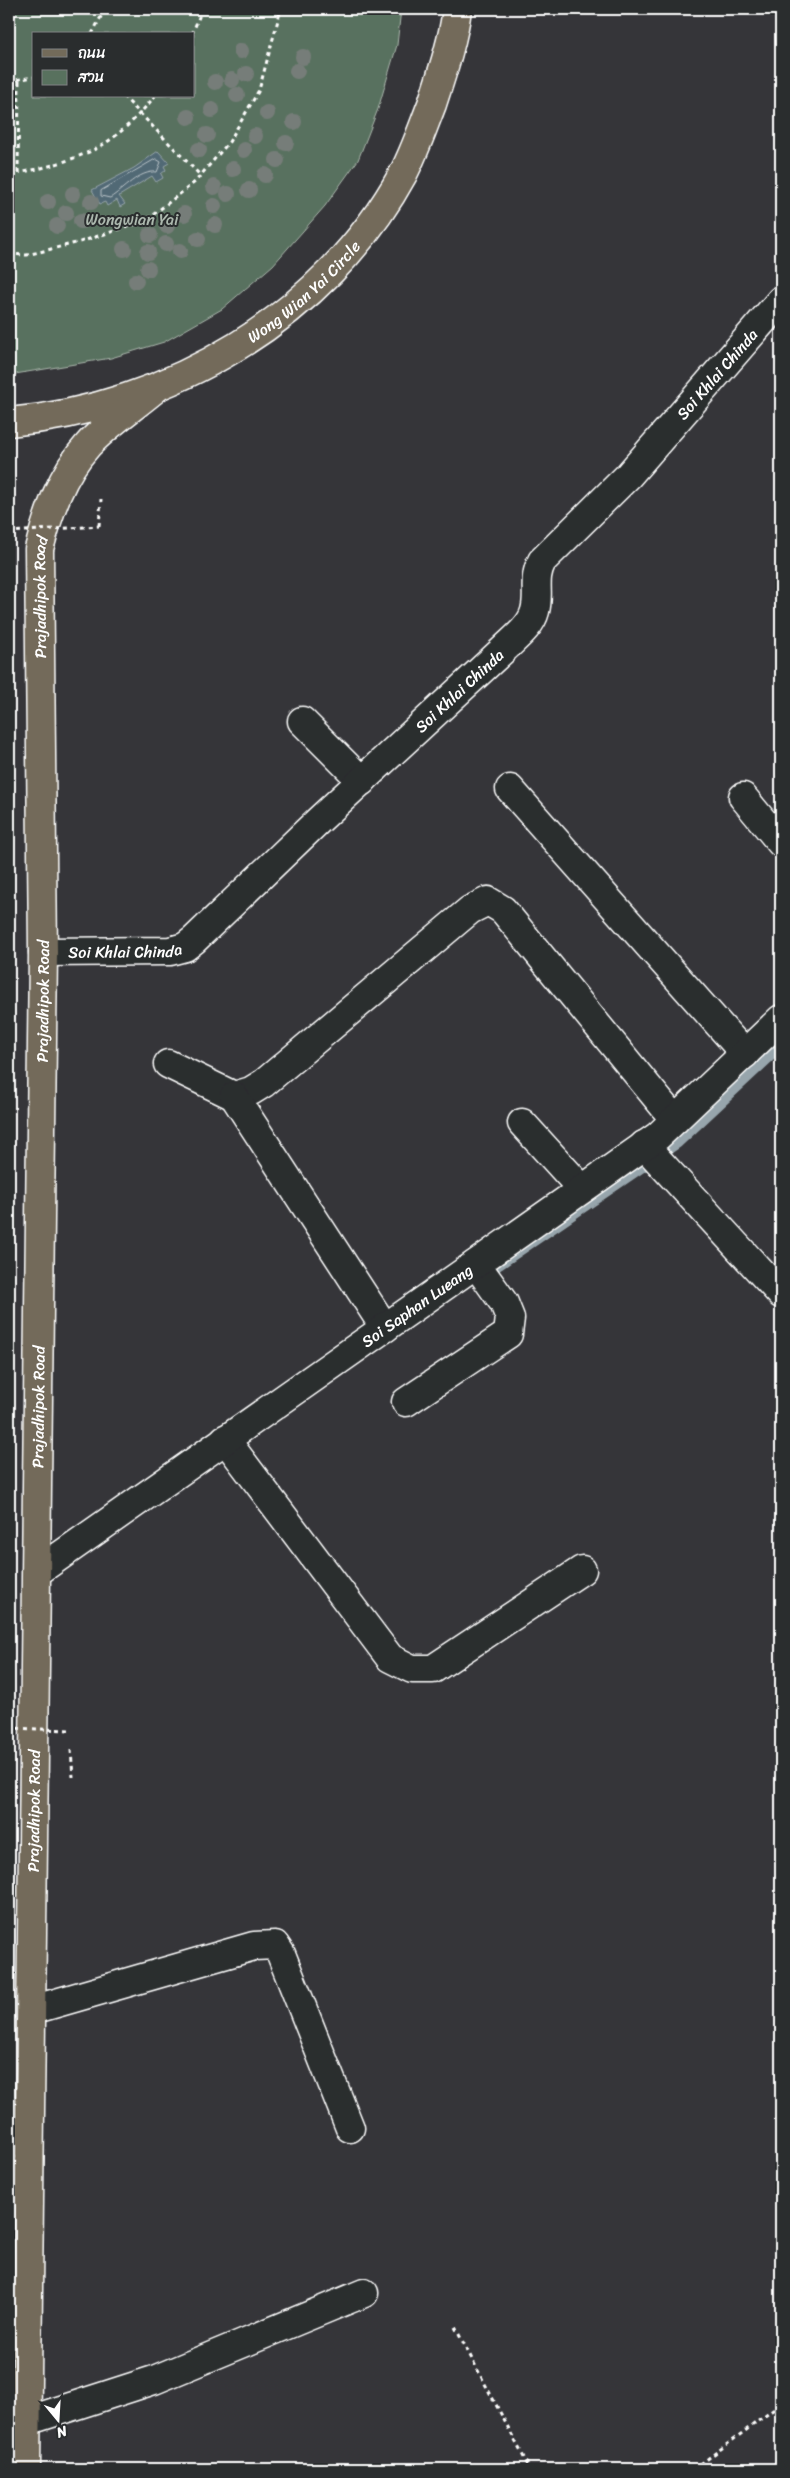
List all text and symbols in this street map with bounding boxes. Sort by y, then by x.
legend [32,32,195,98]
text: ถนน [78,40,106,66]
text: สวน [77,64,104,90]
park label: Wongwian Yai [85,205,179,234]
street label: Wong Wian Yai Circle [241,233,368,351]
street label: Soi Khlai Chinda [669,322,765,426]
street label: Prajadhipok Road [24,531,57,658]
street label: Soi Khlai Chinda [408,641,511,740]
street label: Soi Khlai Chinda [68,934,185,966]
street label: Prajadhipok Road [27,938,58,1062]
street label: Soi Saphan Lueang [355,1256,479,1355]
street label: Prajadhipok Road [23,1344,53,1468]
street label: Prajadhipok Road [18,1748,49,1872]
north arrow [32,2396,82,2446]
text: N [53,2418,71,2445]

